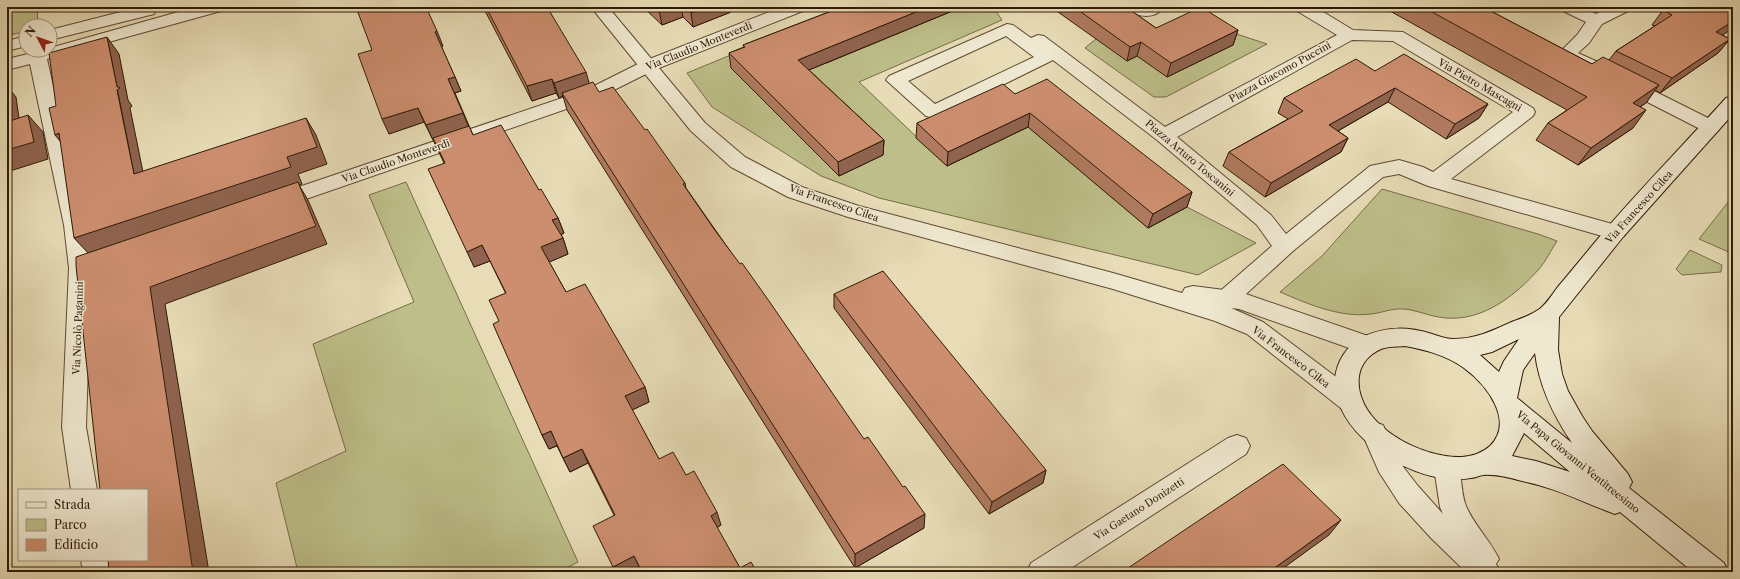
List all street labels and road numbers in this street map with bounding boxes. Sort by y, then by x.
street label: Via Claudio Monteverdi [643,19,754,74]
street label: Piazza Giacomo Puccini [1227,39,1333,105]
street label: Via Pietro Mascagni [1435,55,1524,114]
street label: Piazza Arturo Toscanini [1143,117,1237,199]
street label: Via Claudio Monteverdi [339,136,452,186]
street label: Via Francesco Cilea [1602,167,1676,247]
street label: Via Francesco Cilea [786,181,881,225]
street label: Via Nicolò Paganini [70,281,86,376]
street label: Via Francesco Cilea [1249,323,1333,391]
street label: Via Papa Giovanni Ventitreesimo [1513,407,1642,516]
street label: Via Gaetano Donizetti [1090,475,1187,544]

